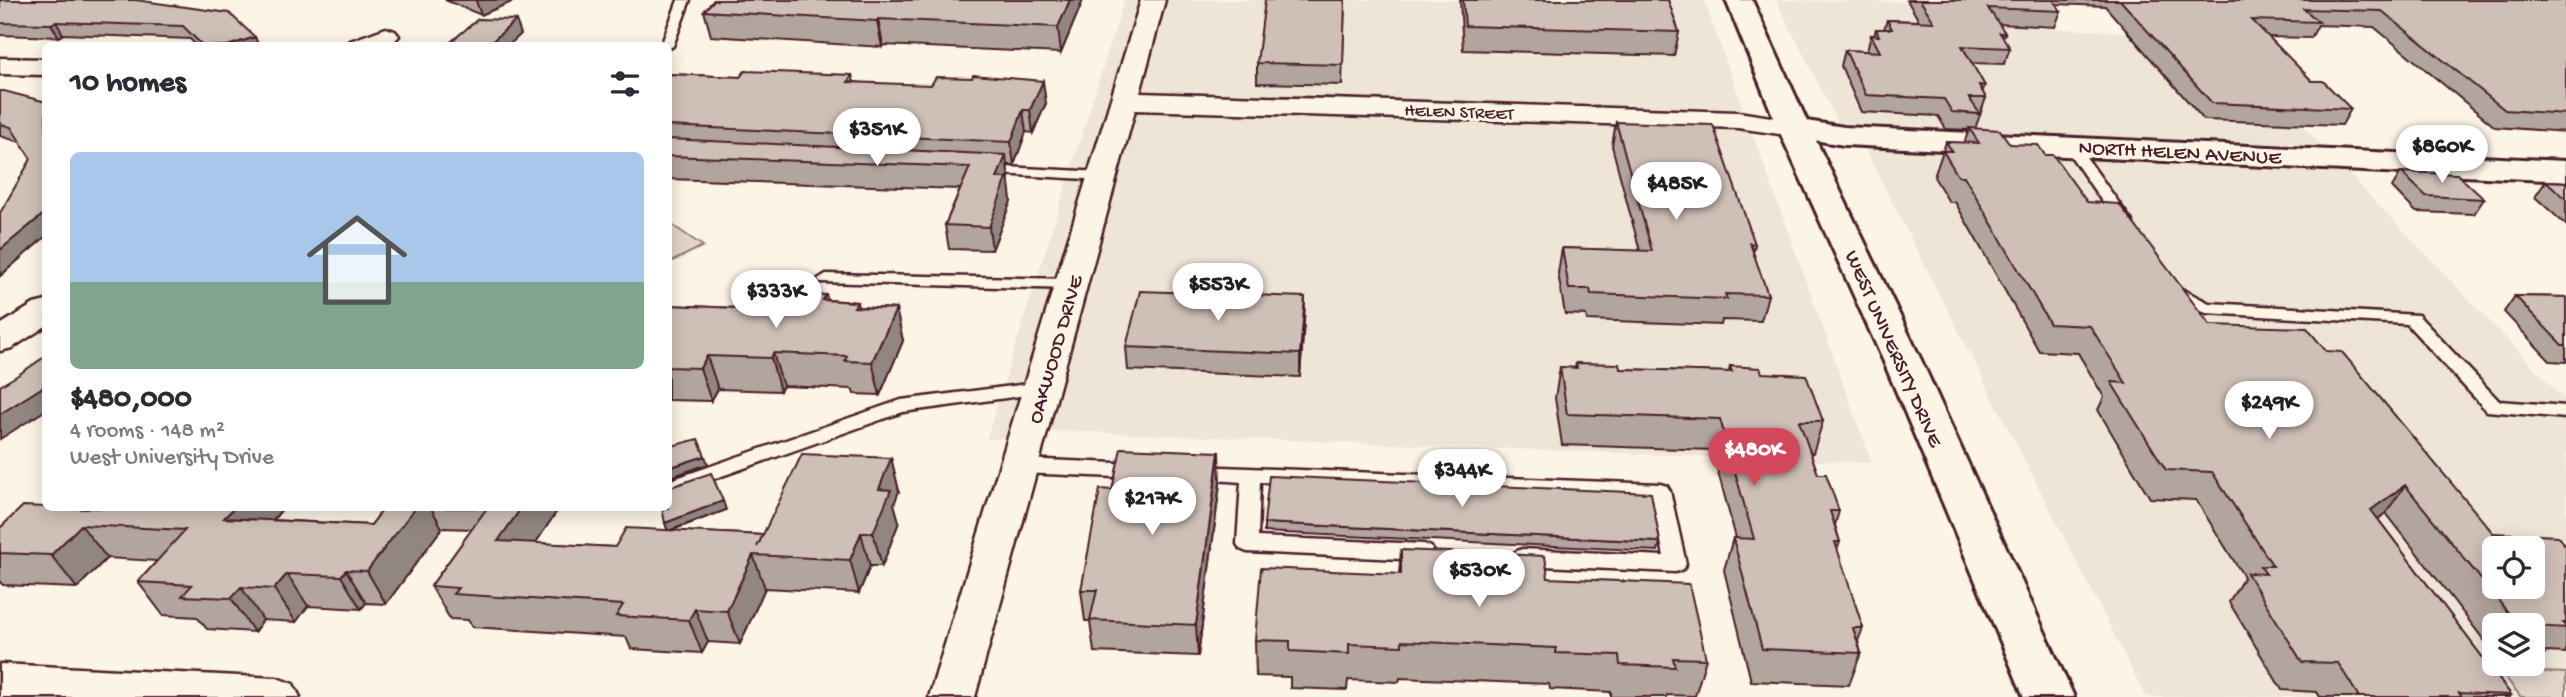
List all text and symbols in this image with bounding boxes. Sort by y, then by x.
icon: filters [606,65,644,103]
text: 10 homes [70,67,186,102]
street label: HELEN STREET [1404,101,1515,126]
pin: $351K [828,108,926,168]
text: $351K [849,117,905,144]
pin: $860K [2393,125,2491,185]
text: $860K [2412,134,2472,161]
street label: NORTH HELEN AVENUE [2078,137,2283,172]
pin: $485K [1627,162,1725,222]
text: $485K [1647,171,1705,198]
icon: home [294,197,420,323]
street label: WEST UNIVERSITY DRIVE [1837,247,1947,452]
pin: $553K [1169,264,1267,323]
pin: $333K [727,270,825,330]
street label: OAKWOOD DRIVE [1024,272,1091,427]
text: $553K [1188,272,1248,299]
text: $333K [747,279,805,306]
pin: $249K [2220,382,2318,441]
text: $480,000 [70,383,192,418]
text: $249K [2241,390,2297,417]
text: 4 rooms · 148 m² [70,418,225,445]
pin: $480K [1705,428,1803,488]
text: $480K [1724,437,1784,464]
text: West University Drive [70,445,274,472]
pin: $344K [1413,449,1511,509]
text: $344K [1434,458,1490,485]
pin: $217K [1103,477,1201,537]
text: $217K [1124,486,1180,513]
map controls [2482,536,2545,676]
button: locate [2482,536,2545,599]
pin: $530K [1430,550,1528,609]
text: $530K [1449,558,1509,585]
button: layers [2482,613,2545,676]

